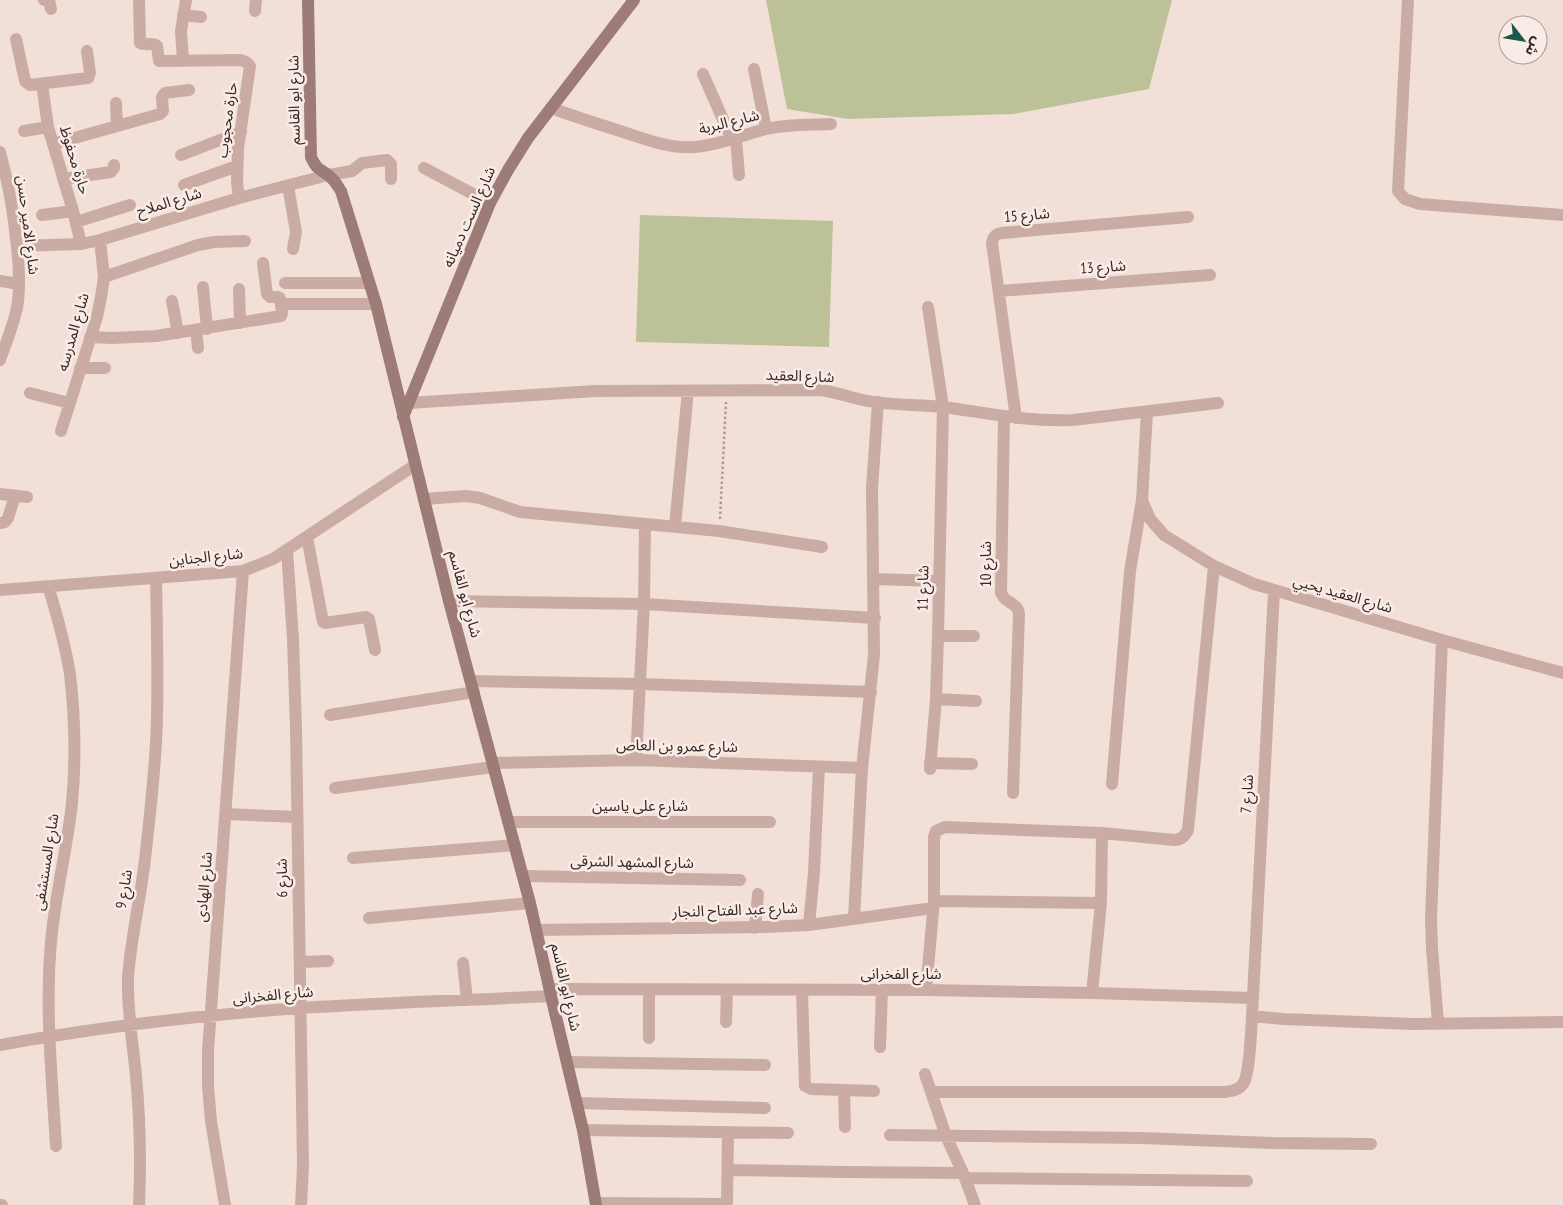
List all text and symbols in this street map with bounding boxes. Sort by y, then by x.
north arrow [1498,15,1548,65]
text: ش [1521,34,1547,60]
street label: شارع ابو القاسم [283,55,307,145]
street label: حارة محجوب [212,81,241,159]
street label: شارع البربة [697,105,762,141]
street label: حارة محفوظ [56,123,95,197]
street label: شارع الست دميانه [438,163,502,271]
street label: شارع الامير حسن [10,174,44,276]
street label: شارع الملاح [134,183,205,223]
street label: شارع 15 [1003,203,1051,229]
street label: شارع 13 [1079,255,1127,281]
street label: شارع المدرسه [52,290,96,374]
street label: شارع العقيد [765,365,835,389]
street label: شارع 10 [976,541,998,587]
street label: شارع الجناين [168,543,244,573]
street label: شارع ابو القاسم [442,548,486,641]
street label: شارع 11 [913,565,935,611]
street label: شارع العقيد يحيي [1290,570,1395,620]
street label: شارع عمرو بن العاص [616,735,738,759]
street label: شارع 7 [1236,774,1260,814]
street label: شارع على ياسين [592,796,688,818]
street label: شارع المستشفى [28,812,66,912]
street label: شارع الهادى [191,851,219,923]
street label: شارع المشهد الشرقى [570,851,694,875]
street label: شارع 6 [272,858,294,898]
street label: شارع 9 [111,868,139,910]
street label: شارع عبد الفتاح النجار [671,898,799,924]
street label: شارع ابو القاسم [544,941,586,1034]
street label: شارع الفخرانى [860,964,942,986]
street label: شارع الفخرانى [232,981,315,1010]

